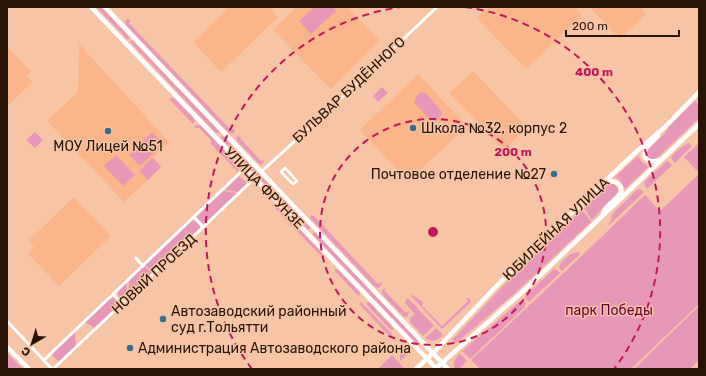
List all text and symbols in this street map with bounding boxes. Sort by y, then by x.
scale bar [566,12,679,38]
text: 200 m [572,19,608,33]
street label: БУЛЬВАР БУДЁННОГО [288,33,409,147]
text: 400 m [575,65,613,79]
place label: Школа №32, корпус 2 [421,120,567,137]
marker: Школа №32, корпус 2 [408,123,418,133]
marker: МОУ Лицей №51 [103,126,113,136]
place label: МОУ Лицей №51 [53,138,163,155]
street label: УЛИЦА ФРУНЗЕ [221,143,307,233]
text: 200 m [494,145,532,159]
place label: Почтовое отделение №27 [371,166,546,183]
marker: Почтовое отделение №27 [549,169,559,179]
street label: ЮБИЛЕЙНАЯ УЛИЦА [499,173,613,284]
centre of rings [426,225,440,239]
street label: НОВЫЙ ПРОЕЗД [107,230,200,318]
park label: парк Победы [565,302,653,319]
place label: Автозаводский районный суд г.Тольятти [171,303,346,336]
marker: Автозаводский районный суд г.Тольятти [158,314,168,324]
north arrow [12,324,52,364]
place label: Администрация Автозаводского района [138,340,411,357]
marker: Администрация Автозаводского района [125,343,135,353]
text: С [19,344,33,359]

